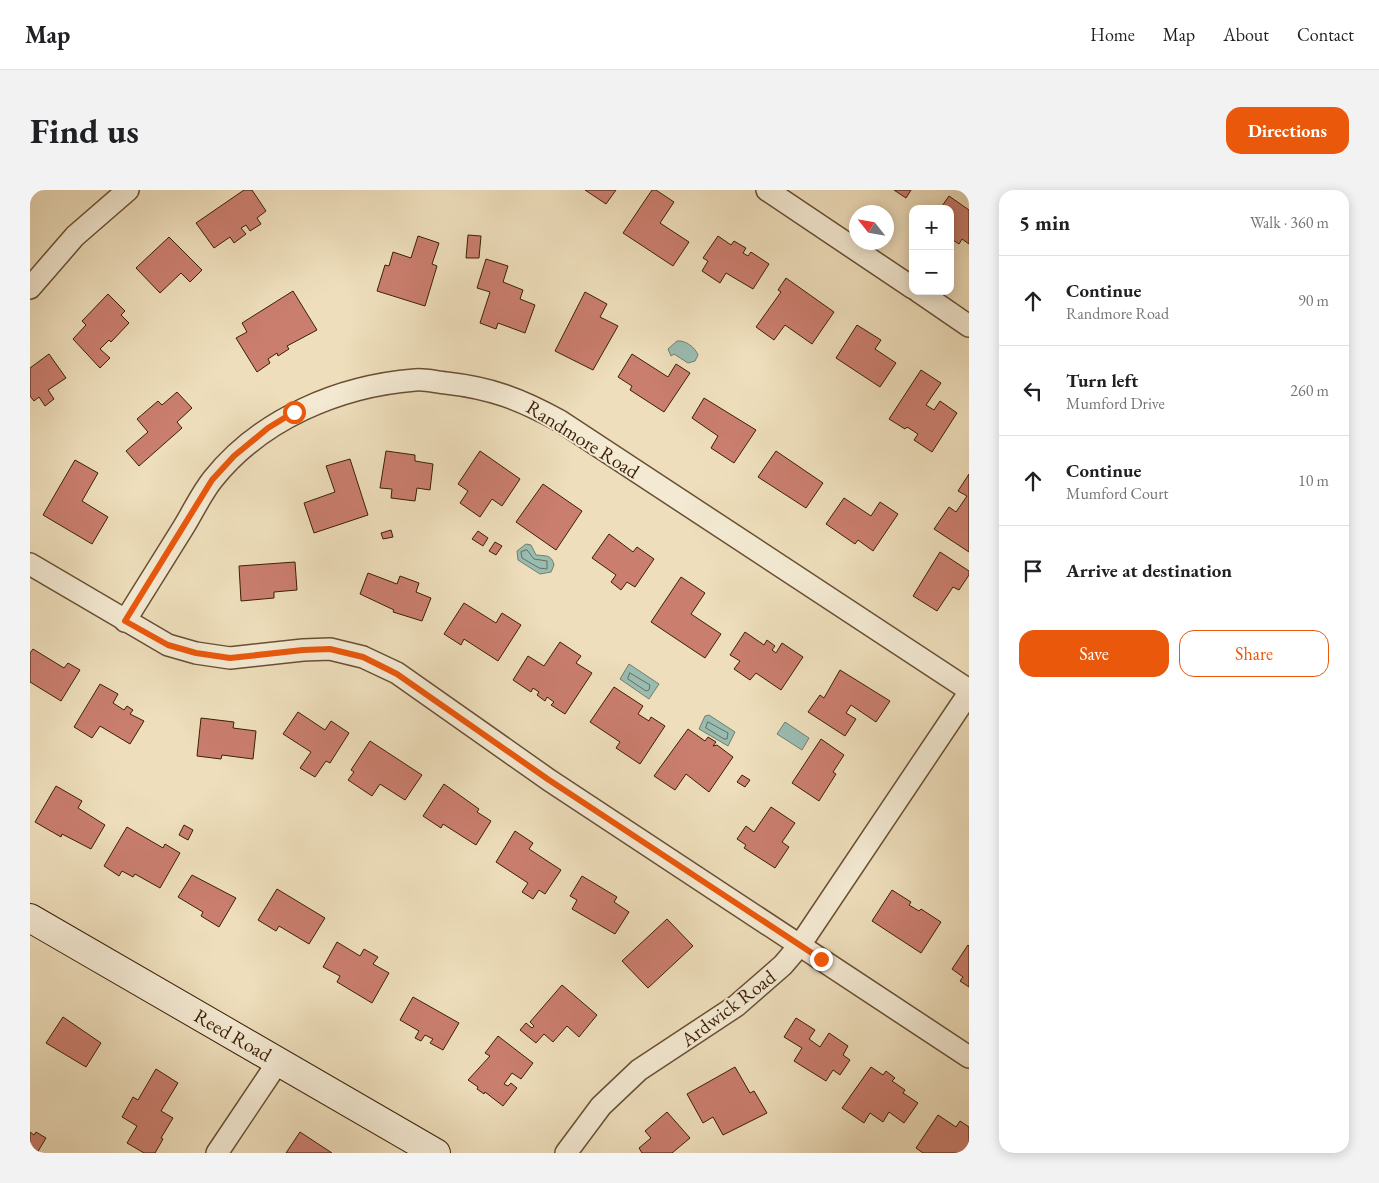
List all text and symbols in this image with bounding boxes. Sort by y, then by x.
text: Map [25,19,70,50]
text: Home [1090,23,1135,46]
text: Map [1163,23,1195,46]
text: About [1223,23,1269,46]
text: Contact [1297,23,1354,46]
button: Directions [1226,107,1349,154]
text: Find us [30,108,139,153]
north arrow [849,205,894,250]
map controls [909,205,954,295]
button: + [909,205,954,250]
text: 5 min [1019,209,1070,236]
text: Walk · 360 m [1250,212,1329,233]
button: − [909,250,954,295]
text: Continue [1066,278,1141,303]
icon: ahead [1019,287,1047,315]
text: 90 m [1298,290,1329,311]
text: Randmore Road [1066,303,1169,324]
text: Turn left [1066,368,1138,393]
icon: left [1019,377,1047,405]
text: 260 m [1290,380,1329,401]
text: Mumford Drive [1066,393,1165,414]
street label: Randmore Road [522,394,645,485]
route start [283,401,306,424]
text: Continue [1066,458,1141,483]
icon: ahead [1019,467,1047,495]
text: 10 m [1298,470,1329,491]
text: Mumford Court [1066,483,1169,504]
icon: arrive [1019,557,1047,585]
text: Arrive at destination [1066,558,1232,583]
button: Save [1019,630,1169,677]
button: Share [1179,630,1329,677]
route end [810,948,833,971]
street label: Ardwick Road [674,963,781,1053]
street label: Reed Road [189,1002,277,1068]

